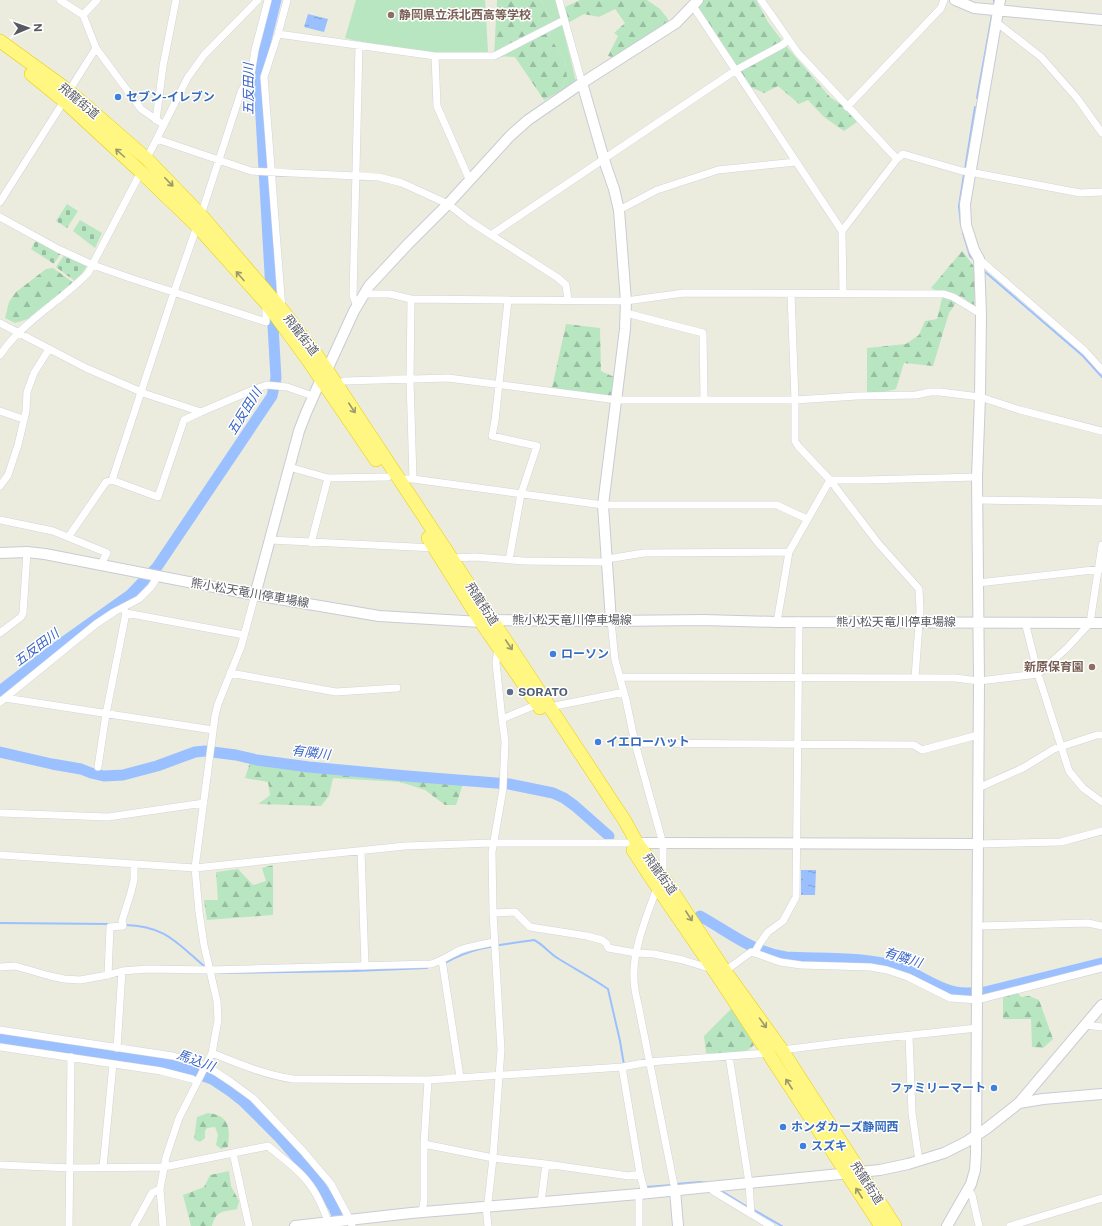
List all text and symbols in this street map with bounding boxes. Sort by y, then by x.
north arrow [8,8,48,48]
place label: 静岡県立浜北西高等学校 [399,8,531,22]
marker: 静岡県立浜北西高等学校 [386,10,396,20]
text: N [32,23,44,32]
water label: 五反田川 [241,61,256,115]
street label: 飛龍街道 [56,80,102,122]
place label: セブン-イレブン [126,90,215,104]
marker: セブン-イレブン [113,92,123,102]
one-way arrow [115,148,125,157]
one-way arrow [164,177,174,187]
one-way arrow [235,271,245,281]
street label: 飛龍街道 [281,312,321,358]
water label: 五反田川 [224,384,266,437]
one-way arrow [348,402,356,413]
street label: 熊小松天竜川停車場線 [190,576,310,610]
street label: 飛龍街道 [463,580,501,628]
street label: 熊小松天竜川停車場線 [512,613,632,627]
street label: 熊小松天竜川停車場線 [836,615,956,629]
water label: 五反田川 [11,625,63,669]
one-way arrow [505,639,513,651]
place label: ローソン [561,647,609,661]
marker: ローソン [548,649,558,659]
place label: 新原保育園 [1024,660,1084,674]
marker: 新原保育園 [1087,662,1097,672]
place label: SORATO [518,685,568,699]
marker: SORATO [505,687,515,697]
place label: イエローハット [606,735,690,749]
marker: イエローハット [593,737,603,747]
water label: 有隣川 [291,743,333,763]
street label: 飛龍街道 [640,850,680,898]
one-way arrow [685,910,693,921]
water label: 有隣川 [882,944,926,971]
one-way arrow [759,1018,767,1029]
water label: 馬込川 [175,1047,219,1075]
one-way arrow [785,1079,793,1090]
place label: ファミリーマート [890,1081,986,1095]
marker: ファミリーマート [989,1083,999,1093]
place label: ホンダカーズ静岡西 [791,1120,898,1134]
marker: ホンダカーズ静岡西 [778,1122,788,1132]
place label: スズキ [811,1139,847,1153]
marker: スズキ [798,1141,808,1151]
street label: 飛龍街道 [848,1159,886,1207]
one-way arrow [855,1188,864,1199]

